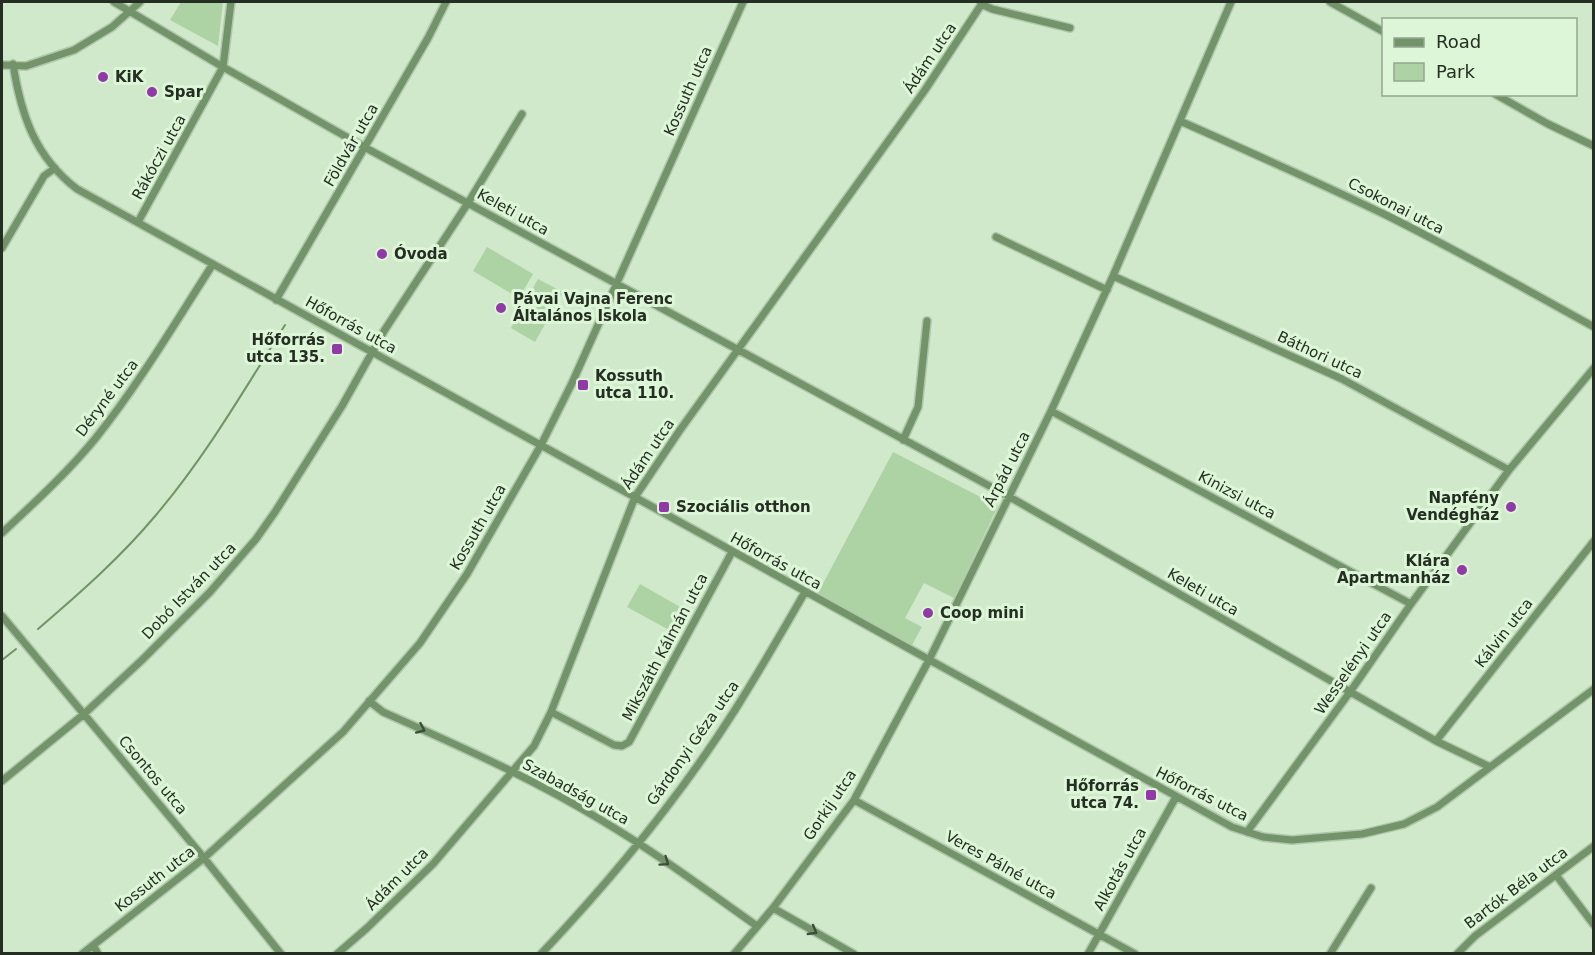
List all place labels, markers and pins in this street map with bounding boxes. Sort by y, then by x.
place label: KiK [115,68,145,86]
marker: KiK [96,70,110,84]
place label: Spar [164,83,204,101]
marker: Spar [145,85,159,99]
place label: Óvoda [394,244,448,263]
marker: Óvoda [375,247,389,261]
place label: Pávai Vajna Ferenc Általános Iskola [513,290,673,325]
marker: Pávai Vajna Ferenc Általános Iskola [494,301,508,315]
place label: Hőforrás utca 135. [246,331,325,366]
marker: Hőforrás utca 135. [330,342,344,356]
place label: Kossuth utca 110. [595,367,674,402]
marker: Kossuth utca 110. [576,378,590,392]
place label: Napfény Vendégház [1406,489,1499,524]
place label: Szociális otthon [676,498,811,516]
marker: Szociális otthon [657,500,671,514]
marker: Napfény Vendégház [1504,500,1518,514]
place label: Klára Apartmanház [1337,552,1450,587]
marker: Klára Apartmanház [1455,563,1469,577]
place label: Coop mini [940,604,1024,622]
marker: Coop mini [921,606,935,620]
place label: Hőforrás utca 74. [1065,777,1139,812]
marker: Hőforrás utca 74. [1144,788,1158,802]

